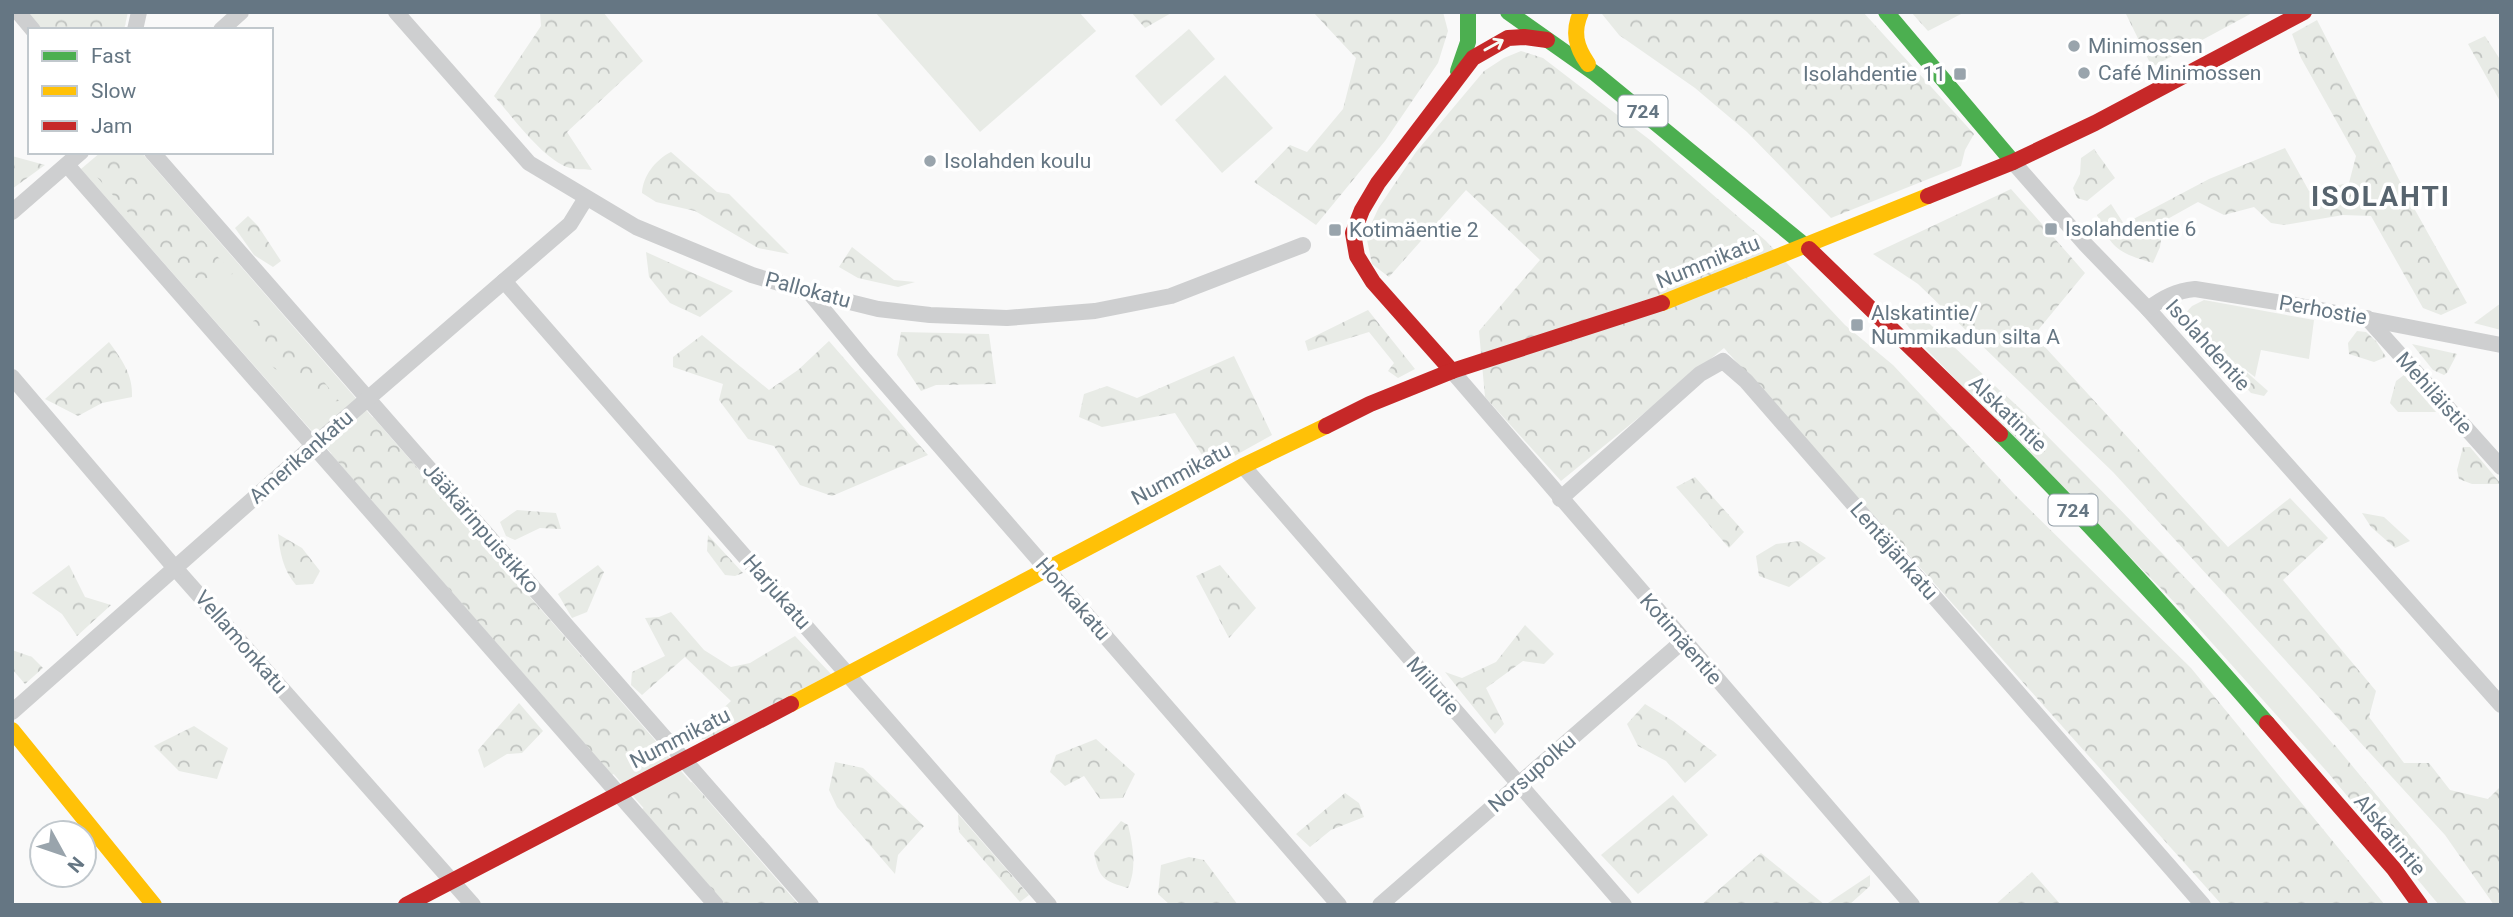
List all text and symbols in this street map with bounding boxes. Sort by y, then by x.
legend [28,28,273,154]
place label: Minimossen [2088,34,2203,58]
one-way arrow [1483,38,1503,52]
marker: Minimossen [2066,38,2082,54]
text: Fast [91,44,132,68]
place label: Café Minimossen [2098,61,2261,85]
place label: Isolahdentie 11 [1803,62,1946,86]
marker: Café Minimossen [2076,65,2092,81]
marker: Isolahdentie 11 [1952,66,1968,82]
text: Slow [91,79,137,103]
road number: 724 [1618,96,1668,127]
text: Jam [91,114,132,138]
place label: Isolahden koulu [944,149,1091,173]
marker: Isolahden koulu [922,153,938,169]
district label: ISOLAHTI [2311,180,2451,213]
place label: Isolahdentie 6 [2065,217,2196,241]
place label: Kotimäentie 2 [1349,218,1479,242]
marker: Isolahdentie 6 [2043,221,2059,237]
marker: Kotimäentie 2 [1327,222,1343,238]
street label: Nummikatu [1653,230,1763,294]
street label: Pallokatu [763,267,853,313]
street label: Perhostie [2277,290,2369,330]
street label: Isolahdentie [2161,294,2255,396]
place label: Alskatintie/ Nummikadun silta A [1871,301,2060,349]
marker: Alskatintie/ Nummikadun silta A [1849,317,1865,333]
street label: Mehiläistie [2391,347,2477,439]
street label: Alskatintie [1964,371,2052,457]
street label: Amerikankatu [244,405,358,509]
street label: Nummikatu [1127,438,1235,510]
street label: Jääkärinpuistikko [418,458,544,598]
road number: 724 [2048,495,2098,526]
street label: Lentäjänkatu [1845,498,1943,604]
street label: Harjukatu [738,550,816,634]
street label: Honkakatu [1031,553,1115,645]
street label: Vellamonkatu [190,586,292,698]
street label: Kotimäentie [1635,589,1727,689]
street label: Miilutie [1402,652,1464,720]
street label: Nummikatu [626,703,734,773]
street label: Norsupolku [1484,729,1580,817]
street label: Alskatintie [2349,790,2431,880]
north arrow [28,819,98,889]
text: N [63,852,89,877]

